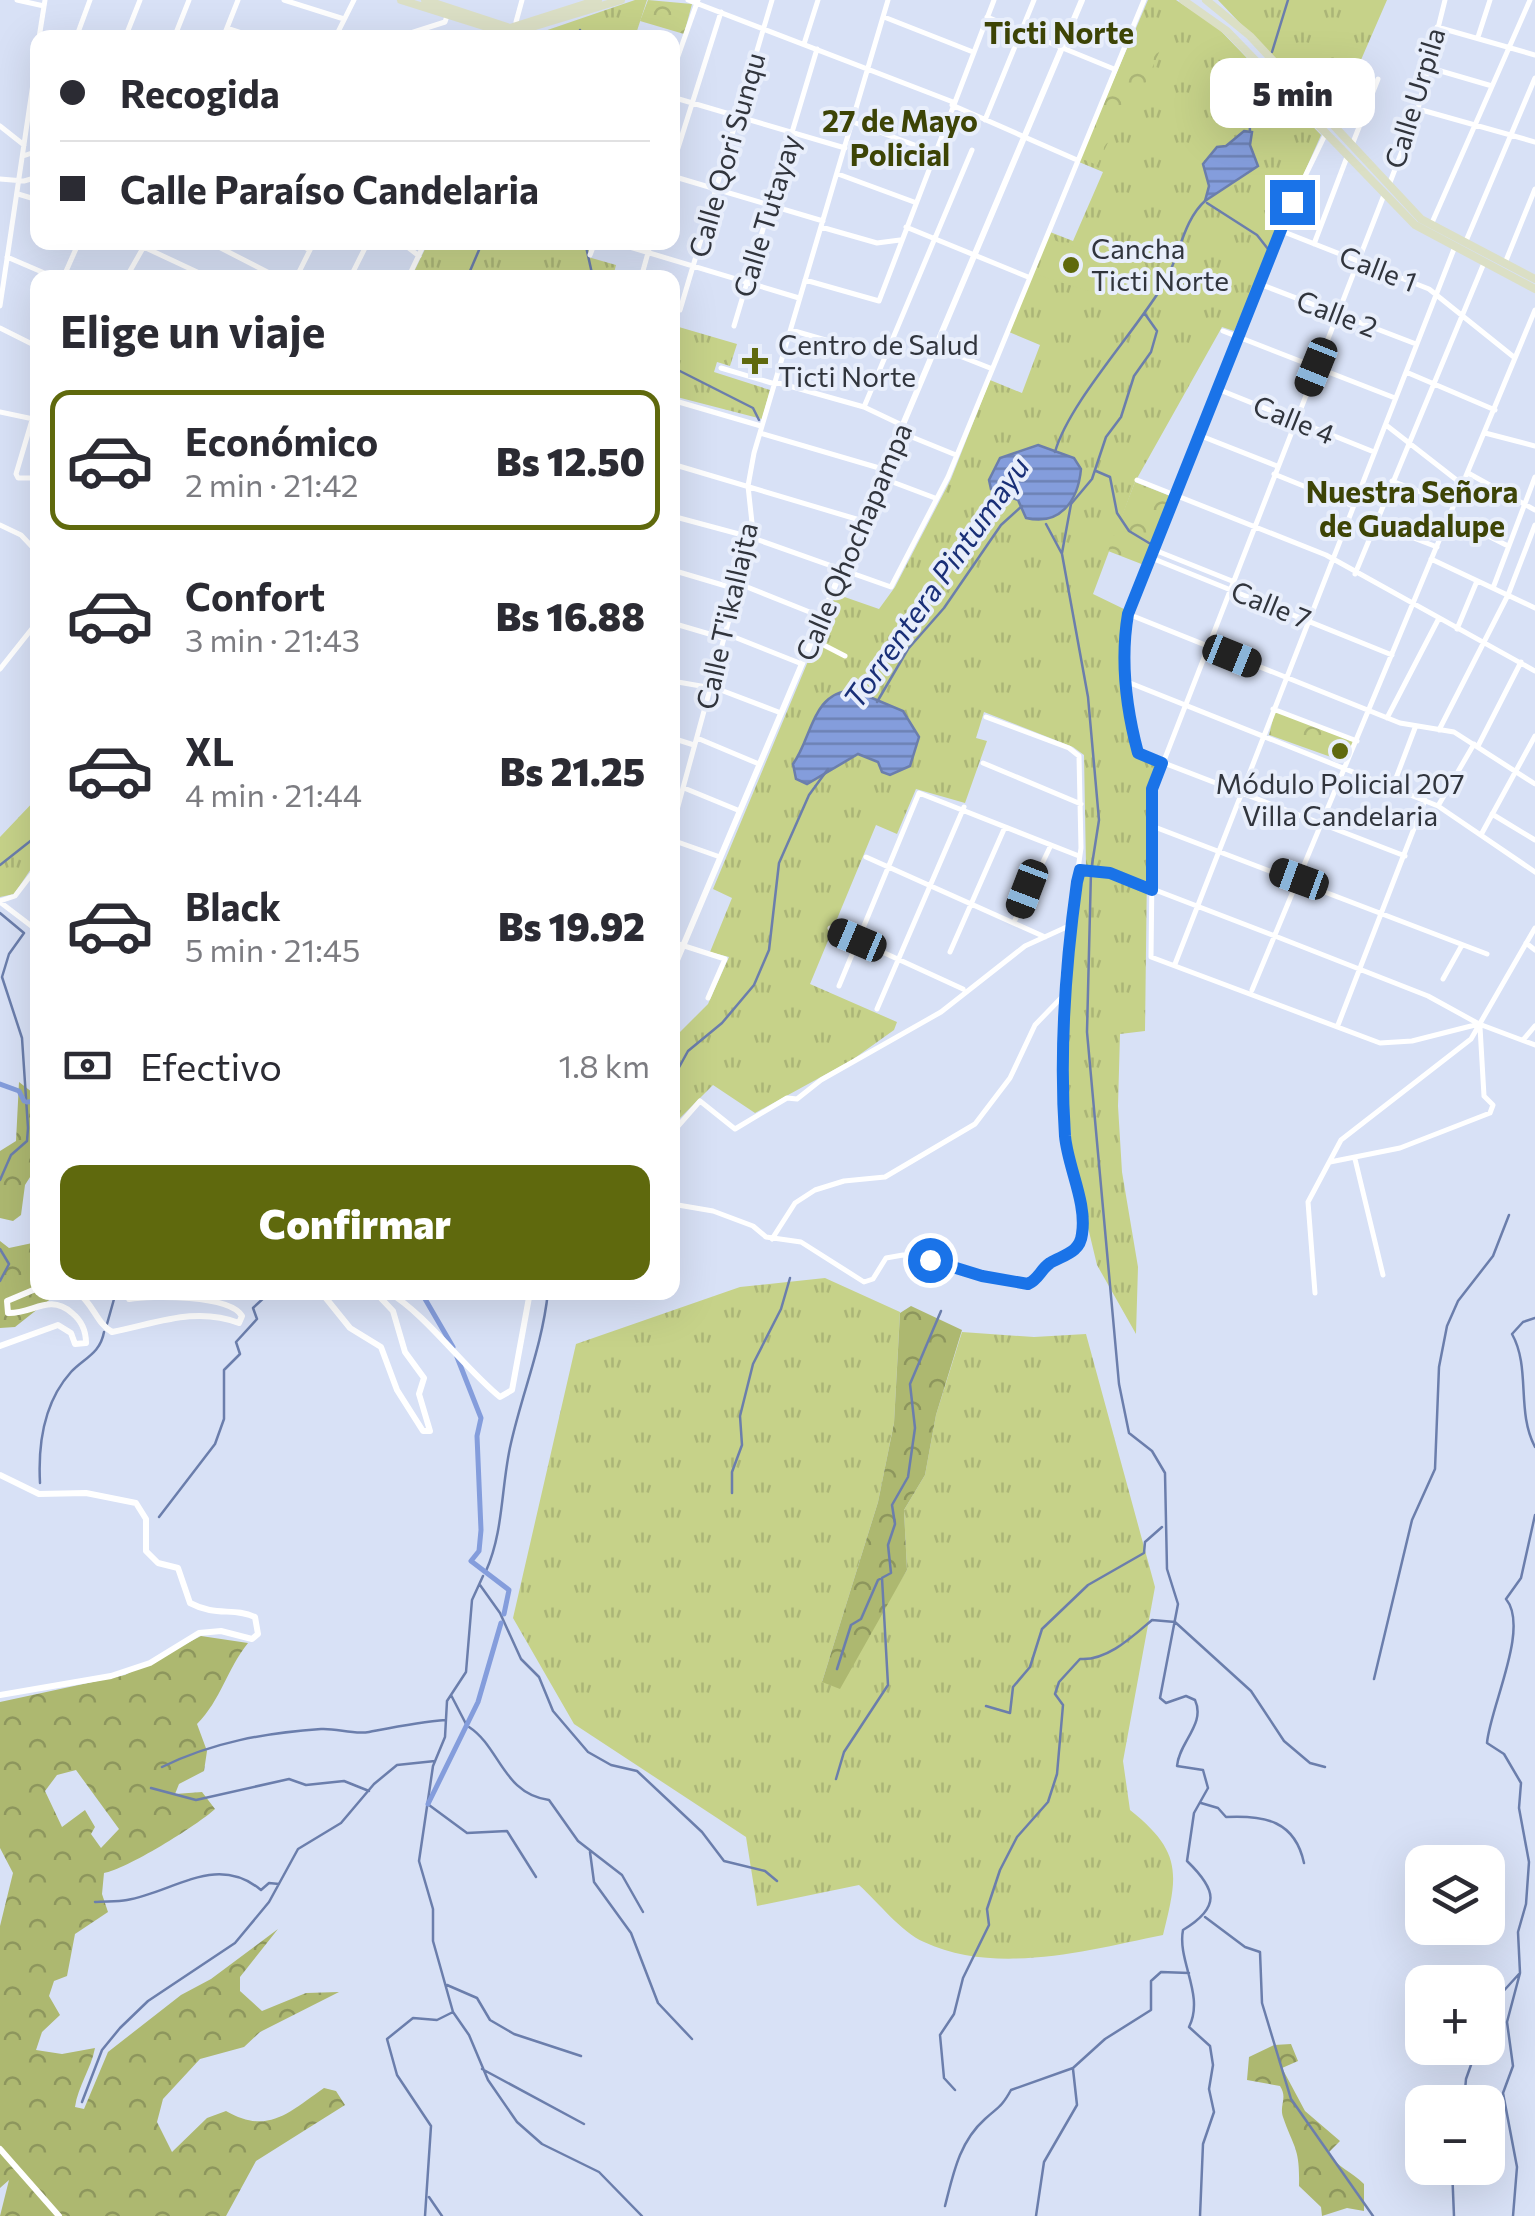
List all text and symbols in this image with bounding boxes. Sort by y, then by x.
district label: Ticti Norte [984,13,1134,50]
street label: Calle Urpila [1377,23,1452,172]
street label: Calle Qori Sunqu [681,48,772,261]
callout: 5 min [1210,57,1374,127]
text: Recogida [120,69,280,116]
text: 5 min [1252,73,1333,113]
district label: 27 de Mayo Policial [822,101,978,172]
street label: Calle Tutayay [725,130,807,301]
text: Calle Paraíso Candelaria [120,165,539,212]
route end [1270,180,1315,225]
place label: Cancha Ticti Norte [1091,231,1229,297]
street label: Calle 1 [1335,238,1422,298]
marker: Cancha Ticti Norte [1060,254,1082,276]
street label: Calle 2 [1292,282,1383,344]
text: Elige un viaje [60,302,325,357]
place label: Centro de Salud Ticti Norte [778,327,979,393]
car [1291,334,1341,400]
marker: Centro de Salud Ticti Norte [742,348,768,374]
street label: Calle 4 [1249,387,1340,451]
icon: car [65,415,155,505]
text: Económico [185,417,378,464]
street label: Calle Qhochapampa [788,418,919,666]
text: Bs 12.50 [496,437,645,484]
water label: Torrentera Pintumayu [834,448,1036,714]
text: 2 min · 21:42 [185,464,359,504]
district label: Nuestra Señora de Guadalupe [1306,472,1518,543]
street label: Calle T'ikallajta [688,519,764,713]
icon: car [65,570,155,660]
text: Confort [185,572,325,619]
street label: Calle 7 [1227,573,1316,635]
text: Bs 16.88 [496,592,645,639]
text: 3 min · 21:43 [185,619,360,659]
car [1199,631,1265,681]
icon: car [65,725,155,815]
text: XL [185,727,234,774]
marker: Módulo Policial 207 Villa Candelaria [1329,740,1351,762]
text: Bs 21.25 [500,747,645,794]
place label: Módulo Policial 207 Villa Candelaria [1215,766,1465,832]
text: 4 min · 21:44 [185,774,362,814]
car [1266,855,1332,903]
car [1002,856,1052,922]
icon: car [65,880,155,970]
text: Black [185,882,281,929]
text: Bs 19.92 [498,902,645,949]
car [824,914,890,966]
text: 5 min · 21:45 [185,929,360,969]
icon: cash [60,1038,115,1093]
text: Efectivo [140,1042,282,1089]
text: 1.8 km [559,1045,650,1085]
button: Confirmar [60,1165,650,1280]
route start [908,1238,953,1283]
map controls [1405,1845,1505,2185]
button: layers [1405,1845,1505,1945]
button: + [1405,1965,1505,2065]
button: − [1405,2085,1505,2185]

